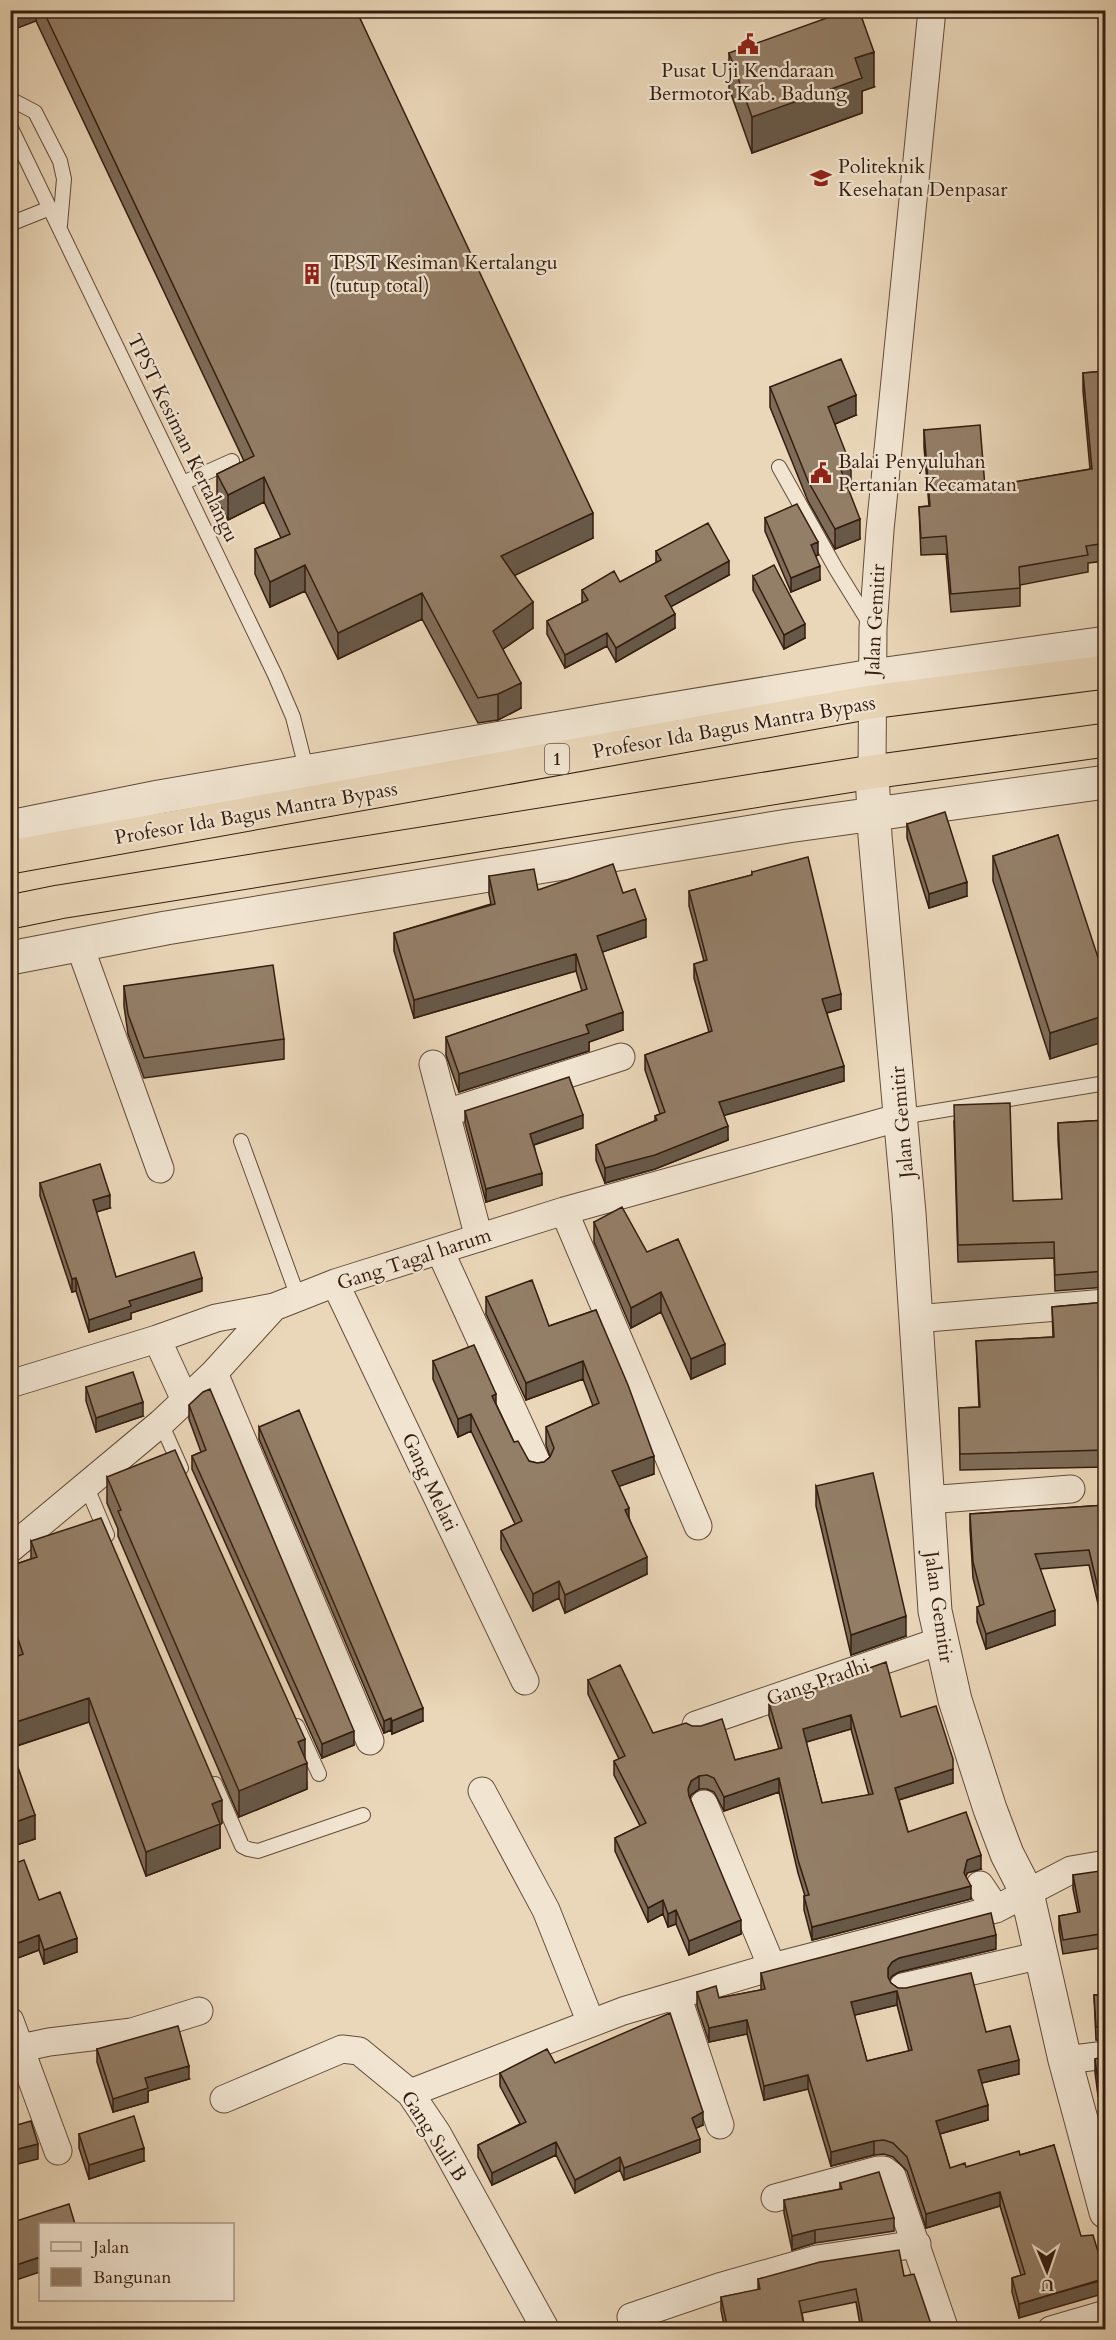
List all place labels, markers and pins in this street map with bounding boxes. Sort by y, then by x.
public building icon: Pusat Uji Kendaraan Bermotor Kab. Badung [736,32,760,56]
place label: Pusat Uji Kendaraan Bermotor Kab. Badung [649,57,848,107]
place label: Politeknik Kesehatan Denpasar [838,153,1008,203]
school or university icon: Politeknik Kesehatan Denpasar [809,166,833,190]
place label: TPST Kesiman Kertalangu (tutup total) [329,249,558,299]
building icon: TPST Kesiman Kertalangu (tutup total) [300,262,324,286]
place label: Balai Penyuluhan Pertanian Kecamatan [838,448,1018,498]
public building icon: Balai Penyuluhan Pertanian Kecamatan [809,461,833,485]

